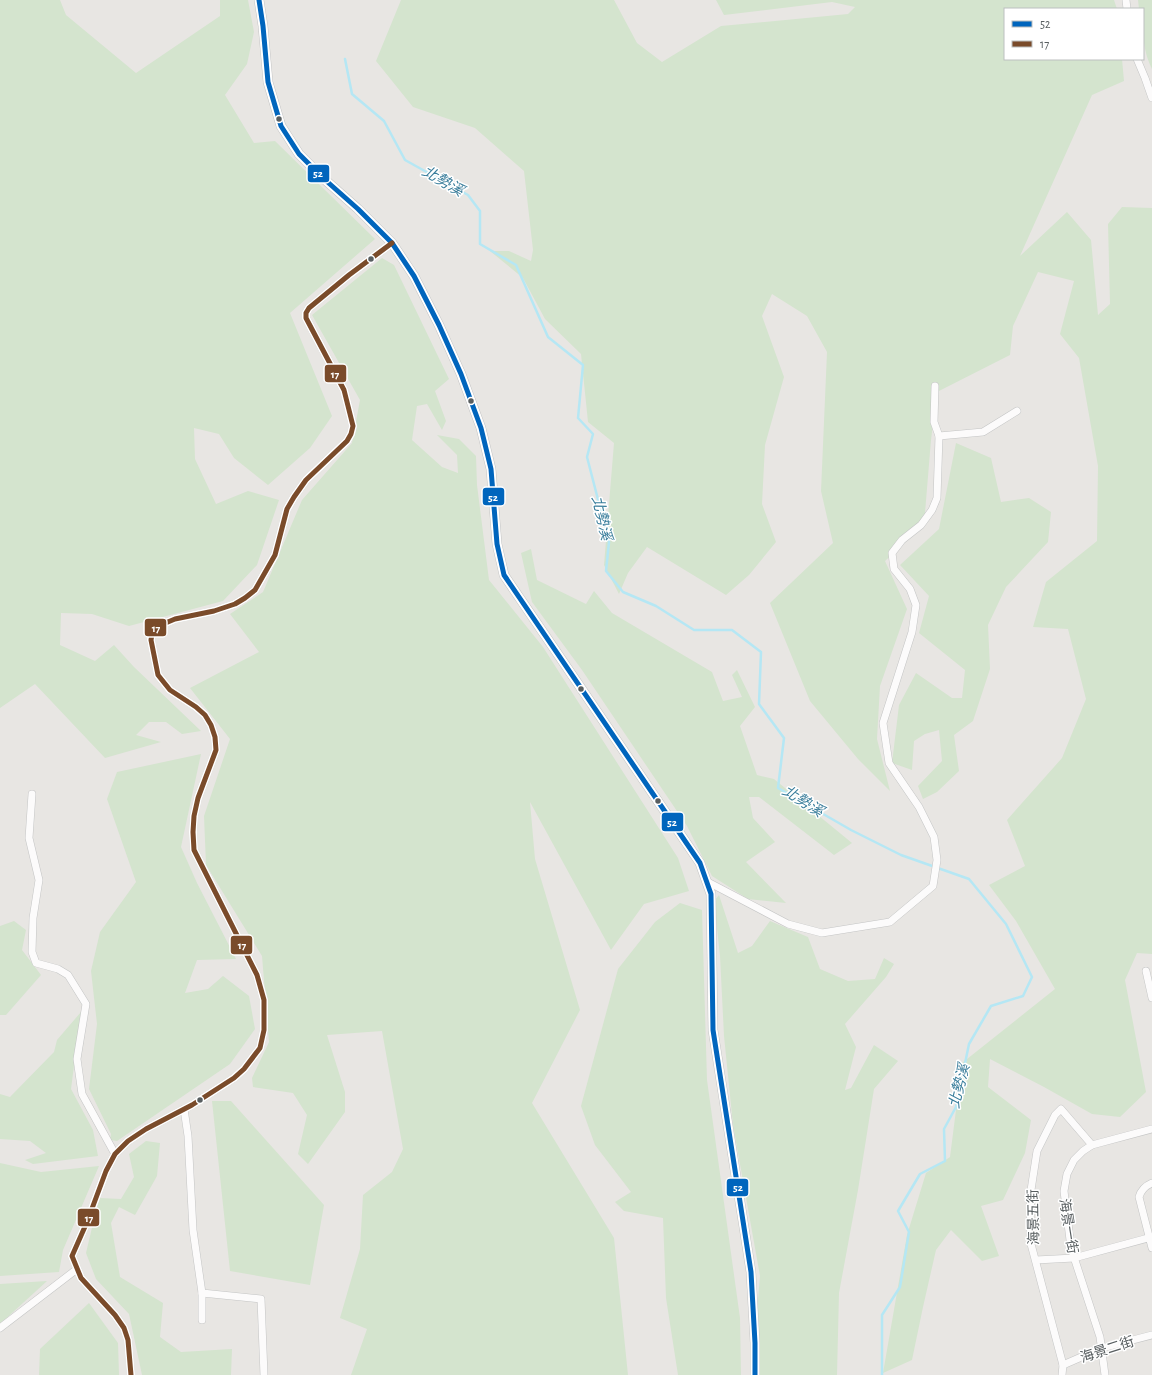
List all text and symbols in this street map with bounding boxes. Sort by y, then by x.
legend [1004,8,1144,60]
text: 52 [1040,18,1051,30]
text: 17 [1040,38,1049,50]
unlabelled marker [274,114,284,124]
water label: 北勢溪 [420,163,468,200]
line badge: 52 [307,164,330,183]
text: 52 [313,168,323,179]
unlabelled marker [366,254,376,264]
line badge: 17 [324,364,347,383]
text: 17 [331,369,340,380]
unlabelled marker [466,396,476,406]
line badge: 52 [482,487,505,506]
text: 52 [488,492,498,503]
water label: 北勢溪 [589,494,615,544]
line badge: 17 [144,618,167,637]
text: 17 [152,623,161,634]
unlabelled marker [576,684,586,694]
water label: 北勢溪 [780,782,828,821]
unlabelled marker [653,796,663,806]
line badge: 52 [661,812,684,832]
text: 52 [667,817,677,828]
line badge: 17 [230,935,253,955]
text: 17 [238,940,247,951]
water label: 北勢溪 [946,1060,973,1110]
unlabelled marker [195,1095,205,1105]
line badge: 52 [726,1178,749,1197]
text: 52 [733,1182,743,1193]
street label: 海景五街 [1026,1189,1041,1245]
street label: 海景一街 [1057,1197,1080,1255]
line badge: 17 [77,1208,100,1227]
text: 17 [85,1213,94,1224]
street label: 海景二街 [1078,1334,1136,1365]

